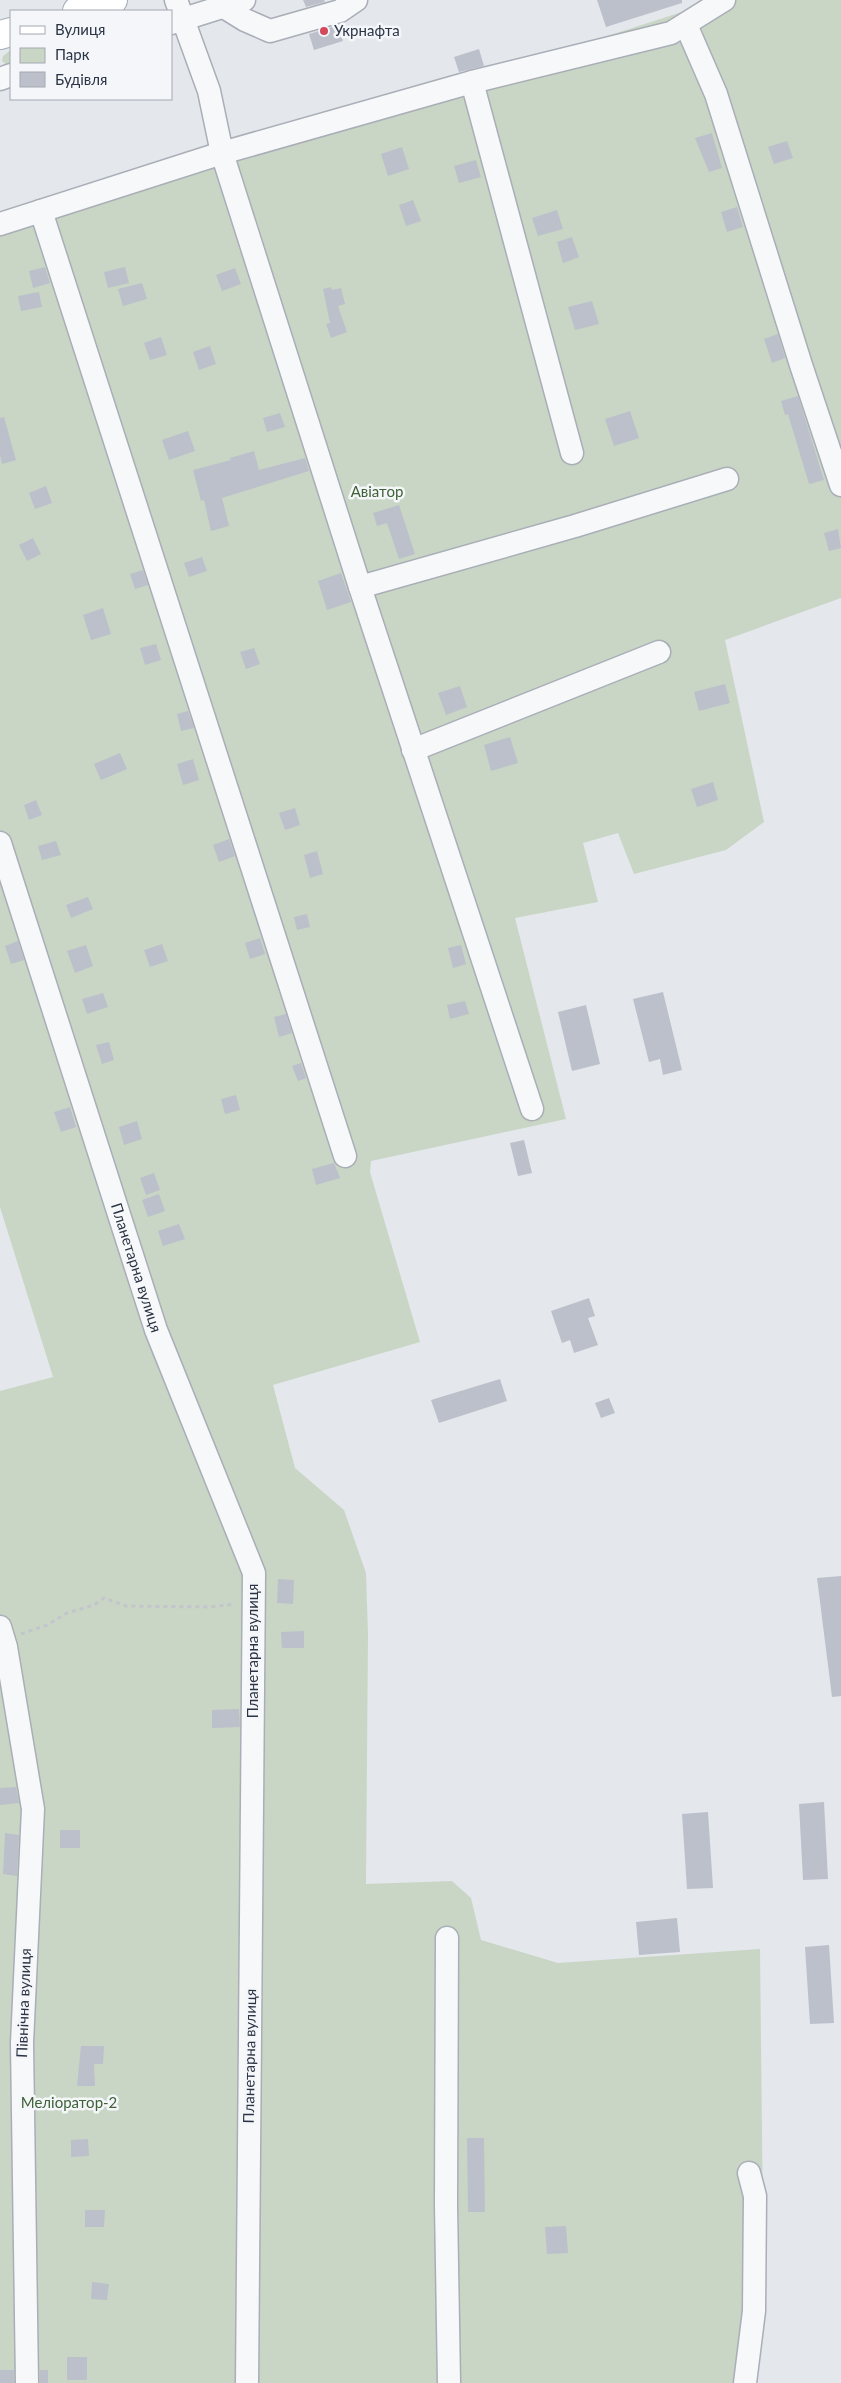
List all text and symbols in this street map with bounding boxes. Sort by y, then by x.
legend [10,10,172,100]
text: Вулиця [55,20,105,38]
place label: Укрнафта [334,21,400,39]
marker: Укрнафта [318,25,330,37]
text: Парк [55,45,90,63]
text: Будівля [55,70,107,88]
park label: Авіатор [351,482,403,500]
street label: Планетарна вулиця [108,1201,166,1334]
street label: Планетарна вулиця [243,1584,261,1718]
street label: Північна вулиця [12,1948,34,2058]
street label: Планетарна вулиця [239,1989,259,2123]
park label: Меліоратор-2 [21,2093,117,2111]

